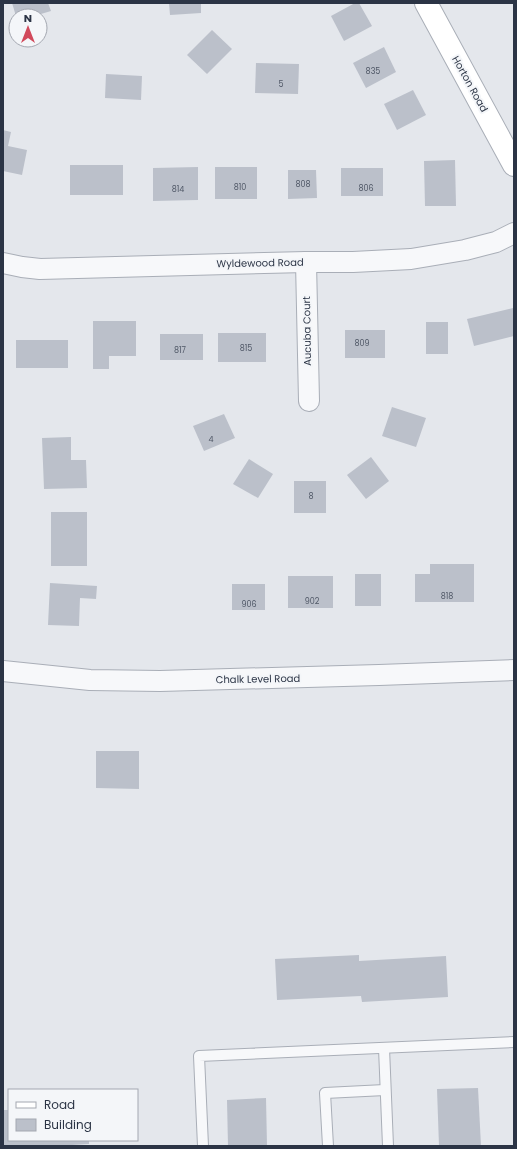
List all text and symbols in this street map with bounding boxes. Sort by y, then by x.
north arrow [8,8,48,48]
text: N [24,10,32,26]
street label: Horton Road [448,53,492,115]
house number: 835 [366,66,380,77]
house number: 5 [278,79,284,90]
house number: 808 [295,179,311,190]
house number: 810 [234,182,246,193]
house number: 806 [358,183,374,194]
house number: 814 [172,184,184,195]
street label: Wyldewood Road [216,255,304,271]
street label: Aucuba Court [299,296,315,366]
house number: 809 [354,338,370,349]
house number: 815 [240,343,252,354]
house number: 817 [174,345,187,356]
house number: 4 [208,434,214,445]
house number: 8 [308,491,314,502]
house number: 818 [441,591,453,602]
house number: 902 [305,596,320,607]
house number: 906 [241,599,257,610]
street label: Chalk Level Road [216,671,300,687]
legend [8,1089,138,1141]
text: Road [44,1096,75,1113]
text: Building [44,1116,92,1133]

